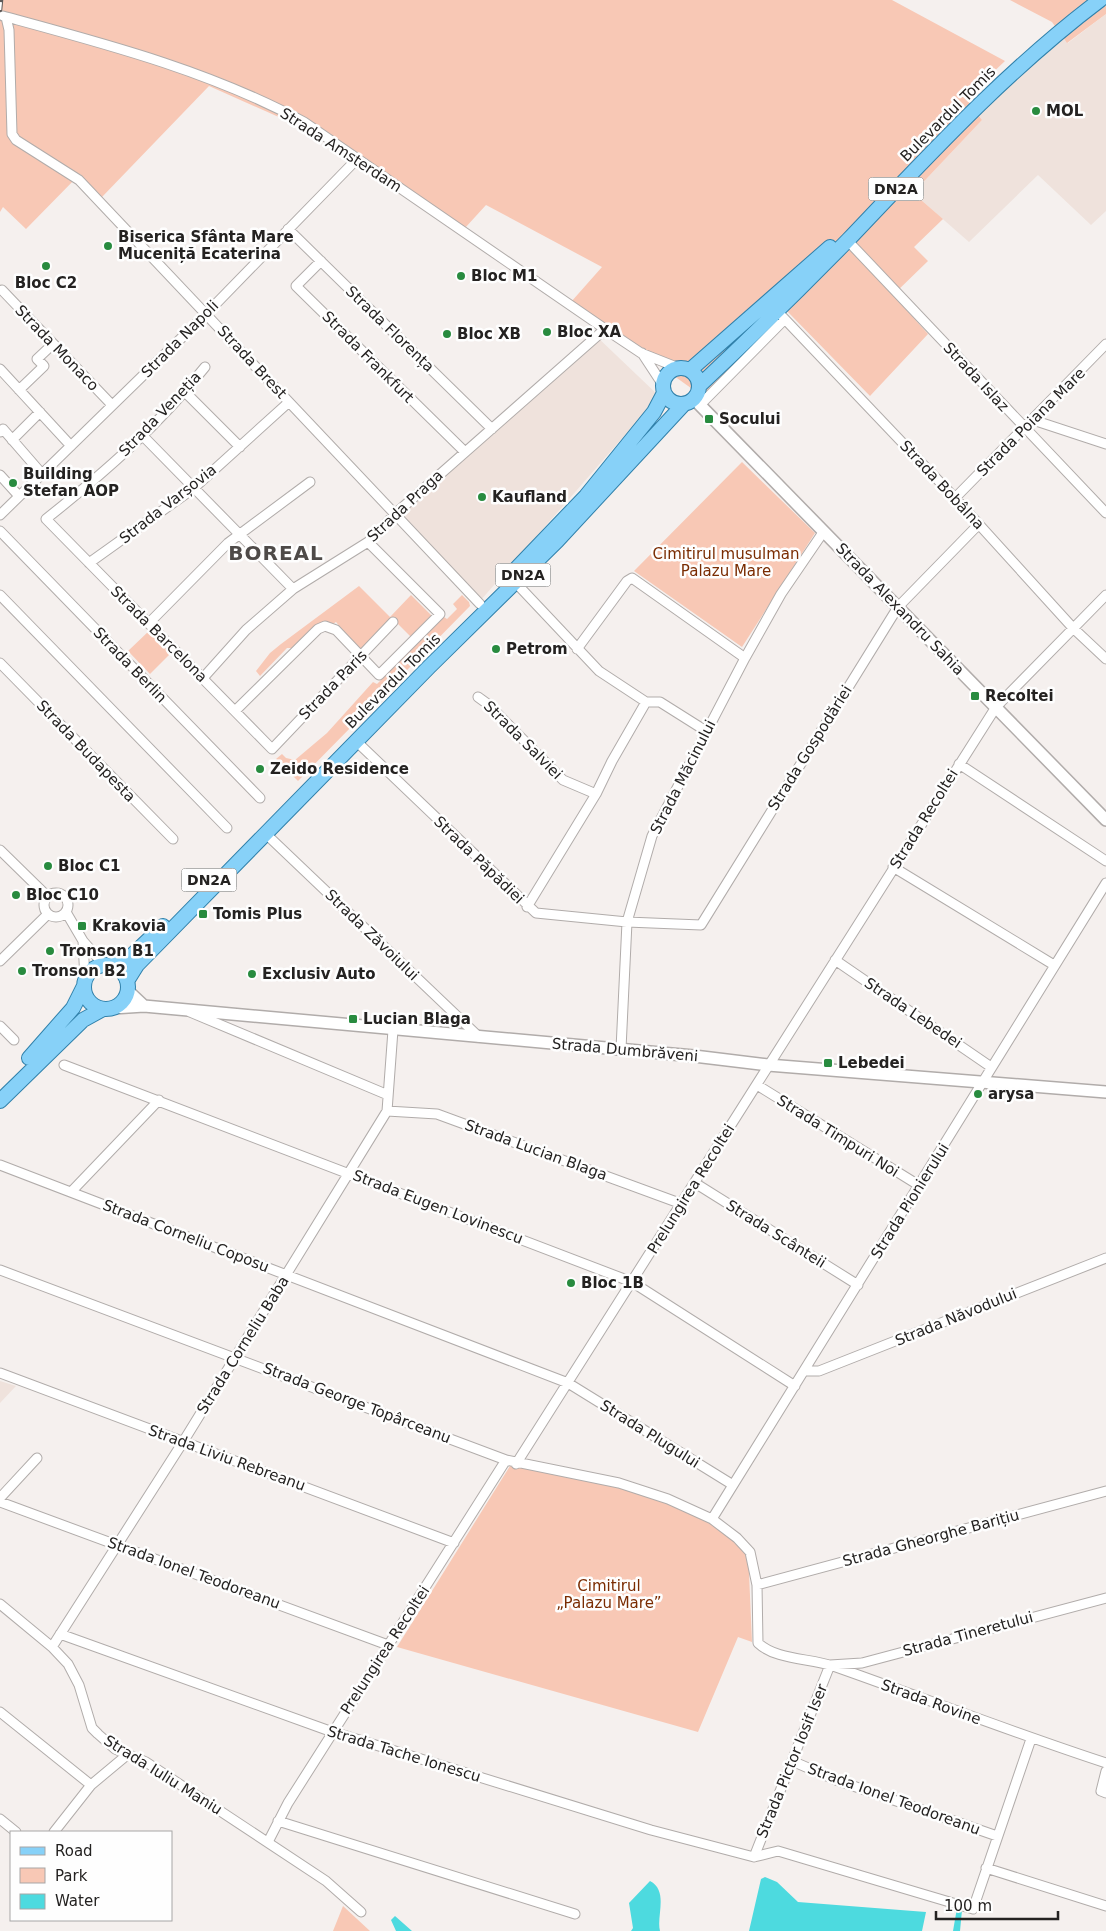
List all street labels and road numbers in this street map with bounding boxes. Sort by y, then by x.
street label: Bulevardul Tomis [897,62,1000,165]
street label: Strada Amsterdam [277,104,405,196]
road number: DN2A [868,178,924,200]
street label: Strada Florența [342,282,438,376]
street label: Strada Napoli [138,297,222,381]
street label: Strada Monaco [11,301,103,395]
street label: Strada Frankfurt [318,307,418,407]
street label: Strada Brest [214,322,290,402]
street label: Strada Islaz [940,339,1013,415]
street label: Strada Poiana Mare [973,364,1089,480]
street label: Strada Veneția [115,368,205,460]
street label: Strada Bobâlna [896,437,988,533]
street label: Strada Varșovia [116,461,220,547]
street label: Strada Praga [363,466,447,546]
street label: Strada Alexandru Sahia [832,539,968,679]
road number: DN2A [496,564,550,586]
street label: Strada Barcelona [107,582,211,686]
street label: Strada Berlin [90,624,170,706]
street label: Bulevardul Tomis [342,629,445,732]
street label: Strada Paris [295,646,371,724]
street label: Strada Gospodăriei [764,682,856,814]
street label: Strada Budapesta [33,696,139,806]
street label: Strada Salviei [480,697,566,783]
street label: Strada Măcinului [646,717,720,837]
street label: Strada Recoltei [886,766,962,872]
street label: Strada Păpădiei [430,812,528,908]
road number: DN2A [182,868,236,892]
street label: Strada Zăvoiului [321,886,423,984]
street label: Strada Lebedei [861,974,965,1052]
street label: Strada Dumbrăveni [551,1035,699,1065]
street label: Strada Timpuri Noi [774,1091,902,1181]
street label: Strada Lucian Blaga [462,1116,610,1184]
street label: Prelungirea Recoltei [644,1121,738,1257]
street label: Strada Pionierului [867,1140,953,1262]
street label: Strada Eugen Lovinescu [350,1166,526,1248]
street label: Strada Corneliu Coposu [100,1196,272,1276]
street label: Strada Scânteii [723,1196,829,1272]
street label: Strada Corneliu Baba [193,1273,293,1417]
street label: Strada Năvodului [893,1284,1019,1350]
street label: Strada George Topârceanu [261,1359,453,1447]
street label: Strada Plugului [597,1396,703,1472]
street label: Strada Liviu Rebreanu [146,1421,308,1495]
street label: Strada Gheorghe Barițiu [841,1506,1021,1570]
street label: Strada Ionel Teodoreanu [105,1533,283,1613]
street label: Prelungirea Recoltei [337,1582,433,1718]
street label: Strada Tineretului [901,1608,1035,1660]
street label: Strada Rovine [879,1676,983,1728]
street label: Strada Pictor Iosif Iser [753,1681,831,1841]
street label: Strada Tache Ionescu [325,1722,483,1786]
street label: Strada Iuliu Maniu [101,1731,225,1819]
street label: Strada Ionel Teodoreanu [805,1759,983,1839]

